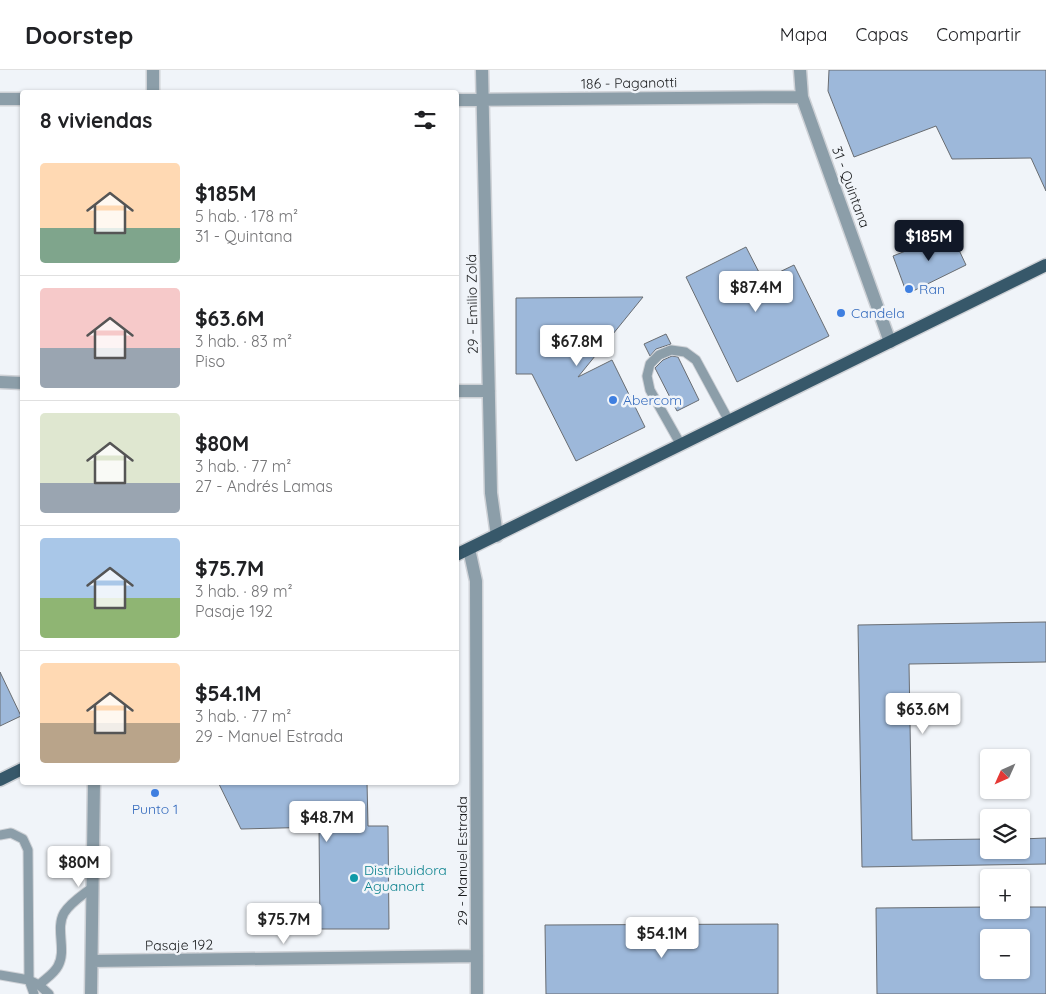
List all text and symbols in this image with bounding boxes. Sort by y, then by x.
text: Doorstep [25,20,133,50]
text: Mapa [780,23,827,46]
text: Capas [855,23,908,46]
text: Compartir [936,23,1021,46]
street label: 186 - Paganotti [581,73,677,93]
icon: filters [411,106,439,134]
text: 8 viviendas [40,107,152,133]
street label: 31 - Quintana [828,144,874,230]
text: $185M [195,180,257,206]
icon: home [80,183,140,243]
text: 5 hab. · 178 m² [195,206,298,226]
pin: $185M [894,220,964,262]
text: 31 - Quintana [195,226,293,246]
text: $185M [906,226,952,246]
street label: 29 - Emilio Zolá [462,254,482,354]
pin: $87.4M [715,270,797,313]
text: $87.4M [730,277,782,297]
place label: Ran [919,280,945,298]
marker: Ran [903,283,915,295]
place label: Candela [851,304,905,322]
text: $63.6M [195,305,264,331]
marker: Candela [835,307,847,319]
icon: home [80,308,140,368]
pin: $67.8M [536,324,618,367]
text: 3 hab. · 83 m² [195,331,292,351]
text: $67.8M [551,331,603,351]
text: Piso [195,351,225,371]
place label: Abercom [623,391,682,409]
marker: Abercom [607,394,619,406]
text: $80M [195,430,249,456]
icon: home [80,433,140,493]
text: 3 hab. · 77 m² [195,456,291,476]
text: 27 - Andrés Lamas [195,476,333,496]
text: $75.7M [195,555,264,581]
icon: home [80,558,140,618]
text: 3 hab. · 89 m² [195,581,293,601]
text: Pasaje 192 [195,601,273,621]
text: $54.1M [195,680,262,706]
icon: home [80,683,140,743]
pin: $63.6M [882,692,964,735]
text: $63.6M [897,699,949,719]
text: 3 hab. · 77 m² [195,706,291,726]
text: 29 - Manuel Estrada [195,726,343,746]
north arrow [980,749,1030,799]
map controls [980,749,1030,979]
marker: Punto 1 [149,787,161,799]
street label: 29 - Manuel Estrada [453,796,471,926]
place label: Punto 1 [132,800,178,818]
pin: $48.7M [286,800,368,843]
text: $48.7M [300,807,354,827]
button: layers [980,809,1030,859]
pin: $80M [49,846,109,888]
text: $80M [58,852,100,872]
place label: Distribuidora Aguanort [364,861,447,895]
button: + [980,869,1030,919]
marker: Distribuidora Aguanort [348,872,360,884]
pin: $75.7M [243,902,325,945]
text: $75.7M [258,909,310,929]
pin: $54.1M [621,916,703,959]
text: $54.1M [637,923,687,943]
button: − [980,929,1030,979]
street label: Pasaje 192 [145,935,213,955]

